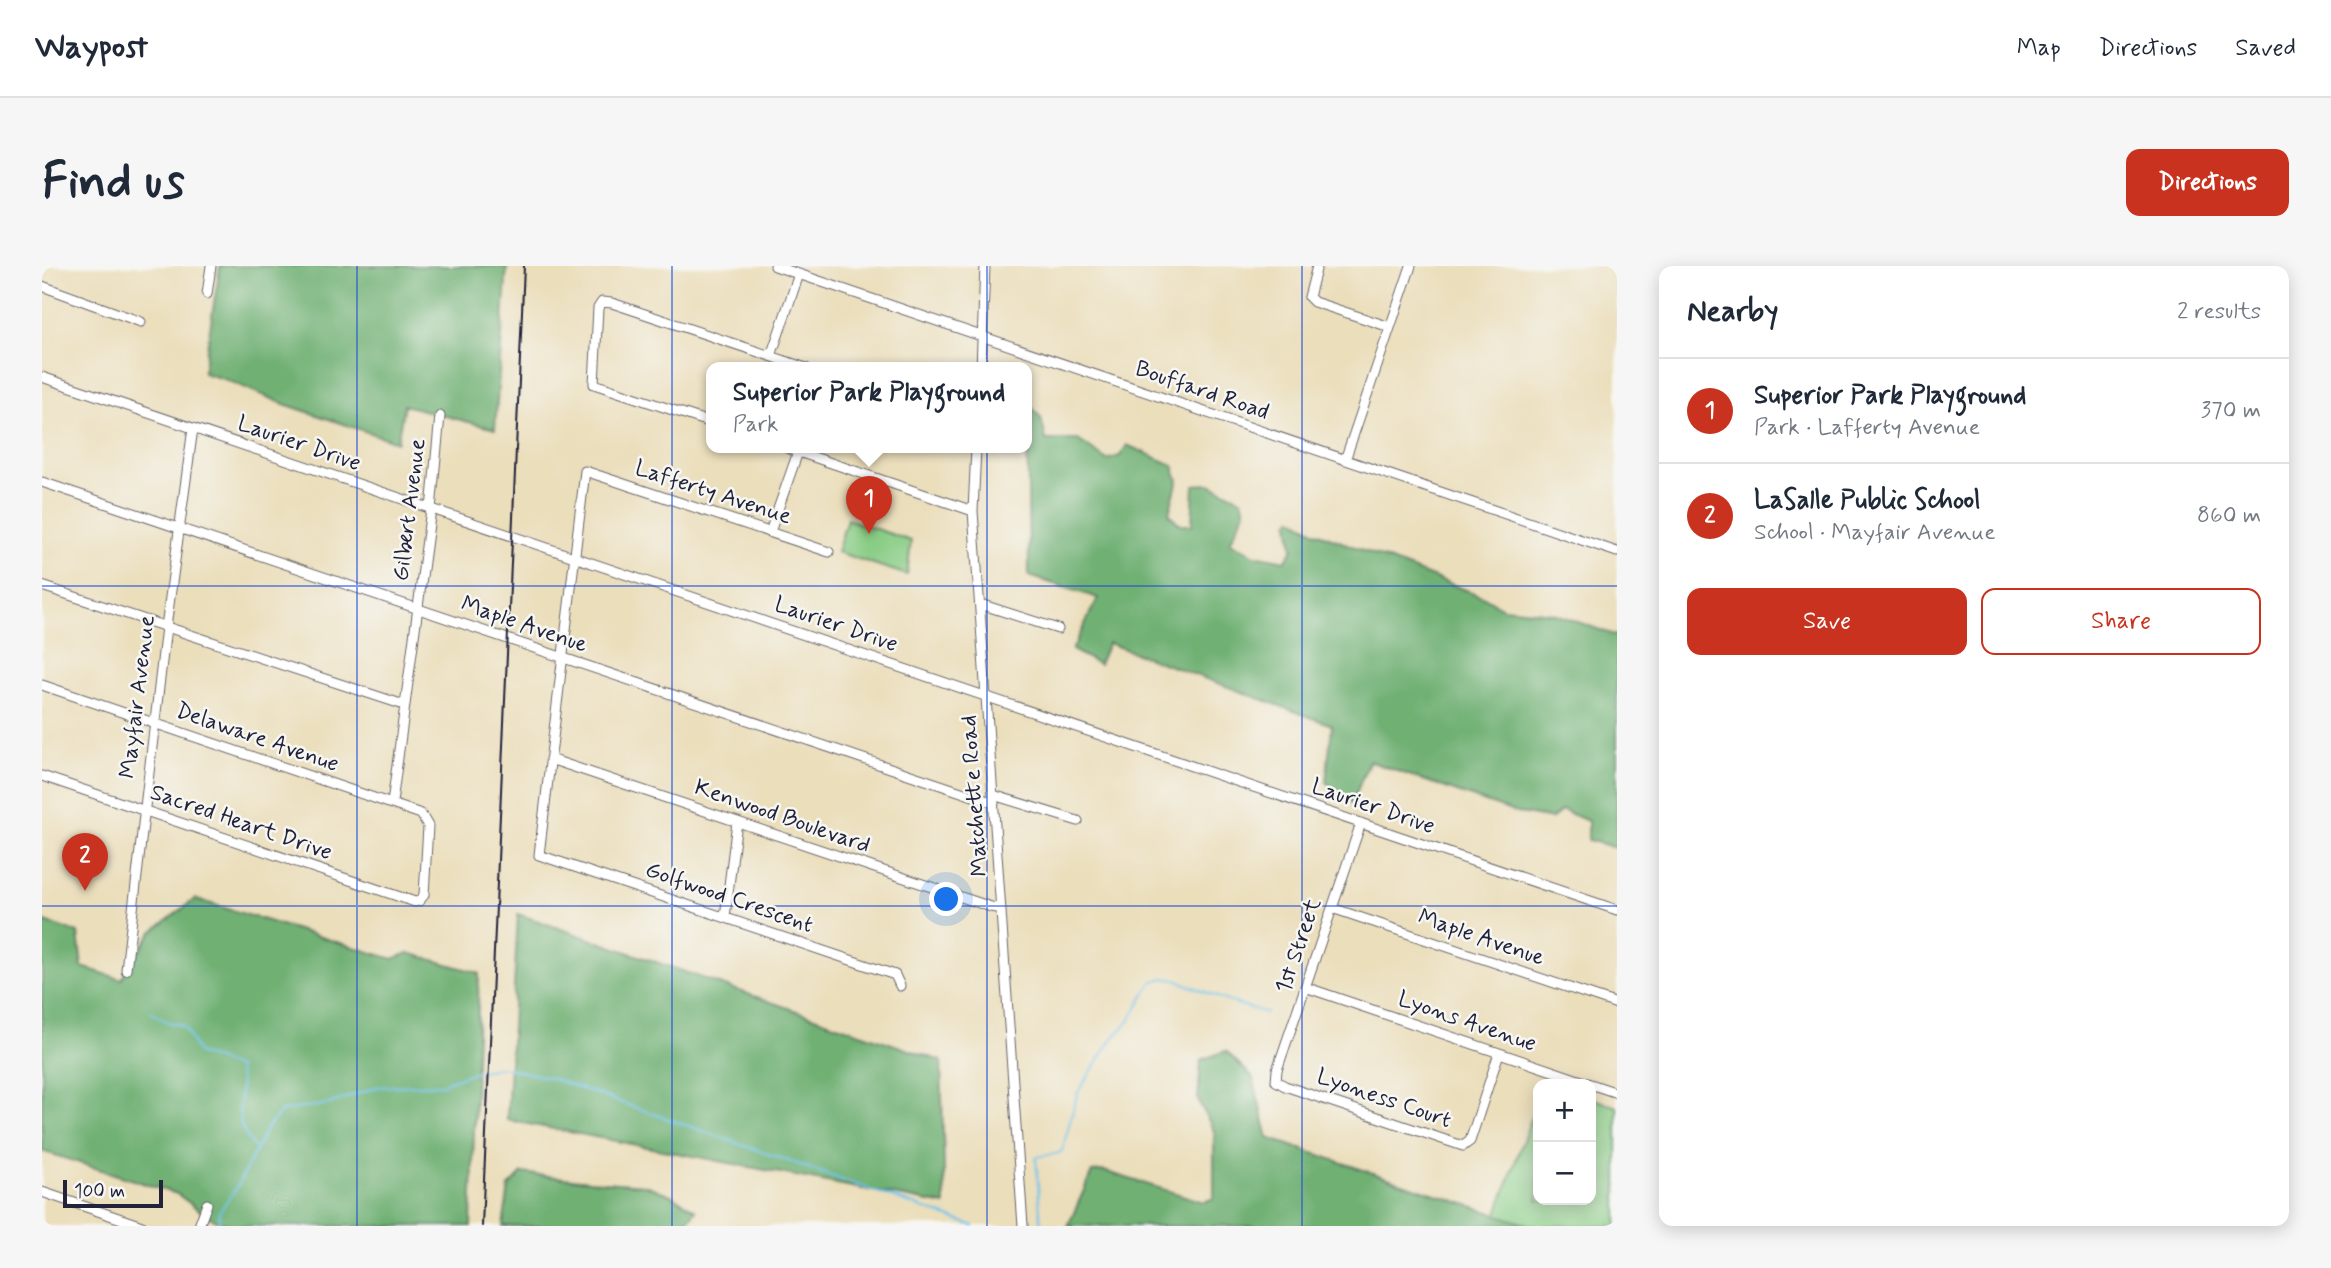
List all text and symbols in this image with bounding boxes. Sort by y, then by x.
text: Waypost [35,26,148,70]
text: Map [2017,33,2061,64]
text: Directions [2099,33,2197,64]
text: Saved [2235,33,2296,64]
button: Directions [2126,149,2289,216]
text: Find us [42,150,185,215]
text: Nearby [1687,292,1778,331]
text: 2 results [2177,297,2261,327]
street label: Bouffard Road [1131,354,1273,428]
popup [706,362,1032,453]
text: Superior Park Playground [733,376,1005,410]
text: Superior Park Playground [1754,379,2026,413]
text: 1 [1705,396,1715,426]
text: 370 m [2201,396,2261,426]
street label: Laurier Drive [233,409,365,479]
text: Park [733,410,779,440]
text: Park · Lafferty Avenue [1754,413,1980,443]
street label: Gilbert Avenue [386,437,434,583]
street label: Lafferty Avenue [631,454,795,532]
pin: 1 [846,476,892,534]
text: LaSalle Public School [1754,484,1980,518]
text: 2 [1704,501,1716,531]
text: 860 m [2197,501,2261,531]
text: School · Mayfair Avenue [1754,518,1995,548]
button: Save [1687,588,1967,655]
button: Share [1981,588,2261,655]
street label: Maple Avenue [457,589,591,661]
street label: Laurier Drive [770,590,902,660]
street label: Mayfair Avenue [113,614,163,780]
street label: Delaware Avenue [171,696,343,780]
street label: Matchette Road [954,714,996,878]
street label: Laurier Drive [1307,772,1439,842]
street label: Kenwood Boulevard [690,773,874,861]
street label: Sacred Heart Drive [146,778,336,868]
pin: 2 [62,833,108,891]
street label: Golfwood Crescent [641,855,817,941]
your location [929,882,963,916]
street label: 1st Street [1269,894,1329,997]
street label: Maple Avenue [1414,902,1548,974]
street label: Lyons Avenue [1394,984,1540,1060]
street label: Lyoness Court [1313,1062,1455,1136]
map controls [1533,1079,1596,1205]
button: + [1533,1079,1596,1142]
button: − [1533,1142,1596,1205]
scale bar [63,1177,163,1209]
text: 100 m [74,1179,125,1204]

